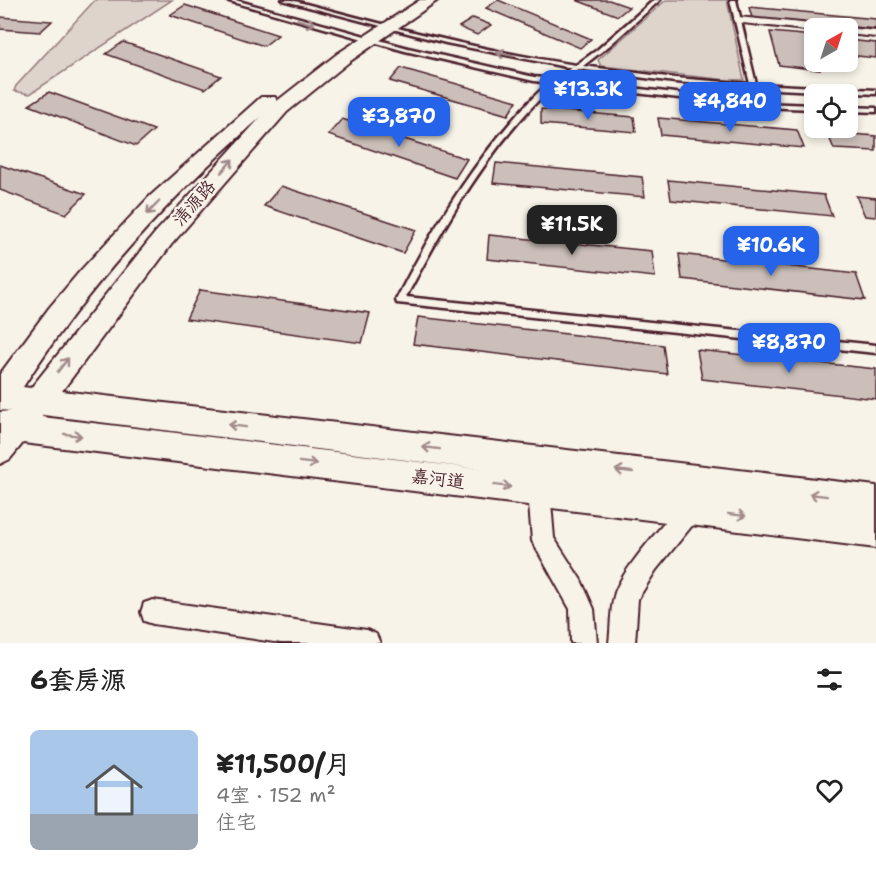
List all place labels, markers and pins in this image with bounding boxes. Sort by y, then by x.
pin: ¥13.3K [539,70,637,121]
pin: ¥4,840 [681,82,779,133]
pin: ¥3,870 [350,97,448,148]
pin: ¥11.5K [523,205,621,256]
pin: ¥10.6K [722,226,820,277]
pin: ¥8,870 [740,323,838,374]

